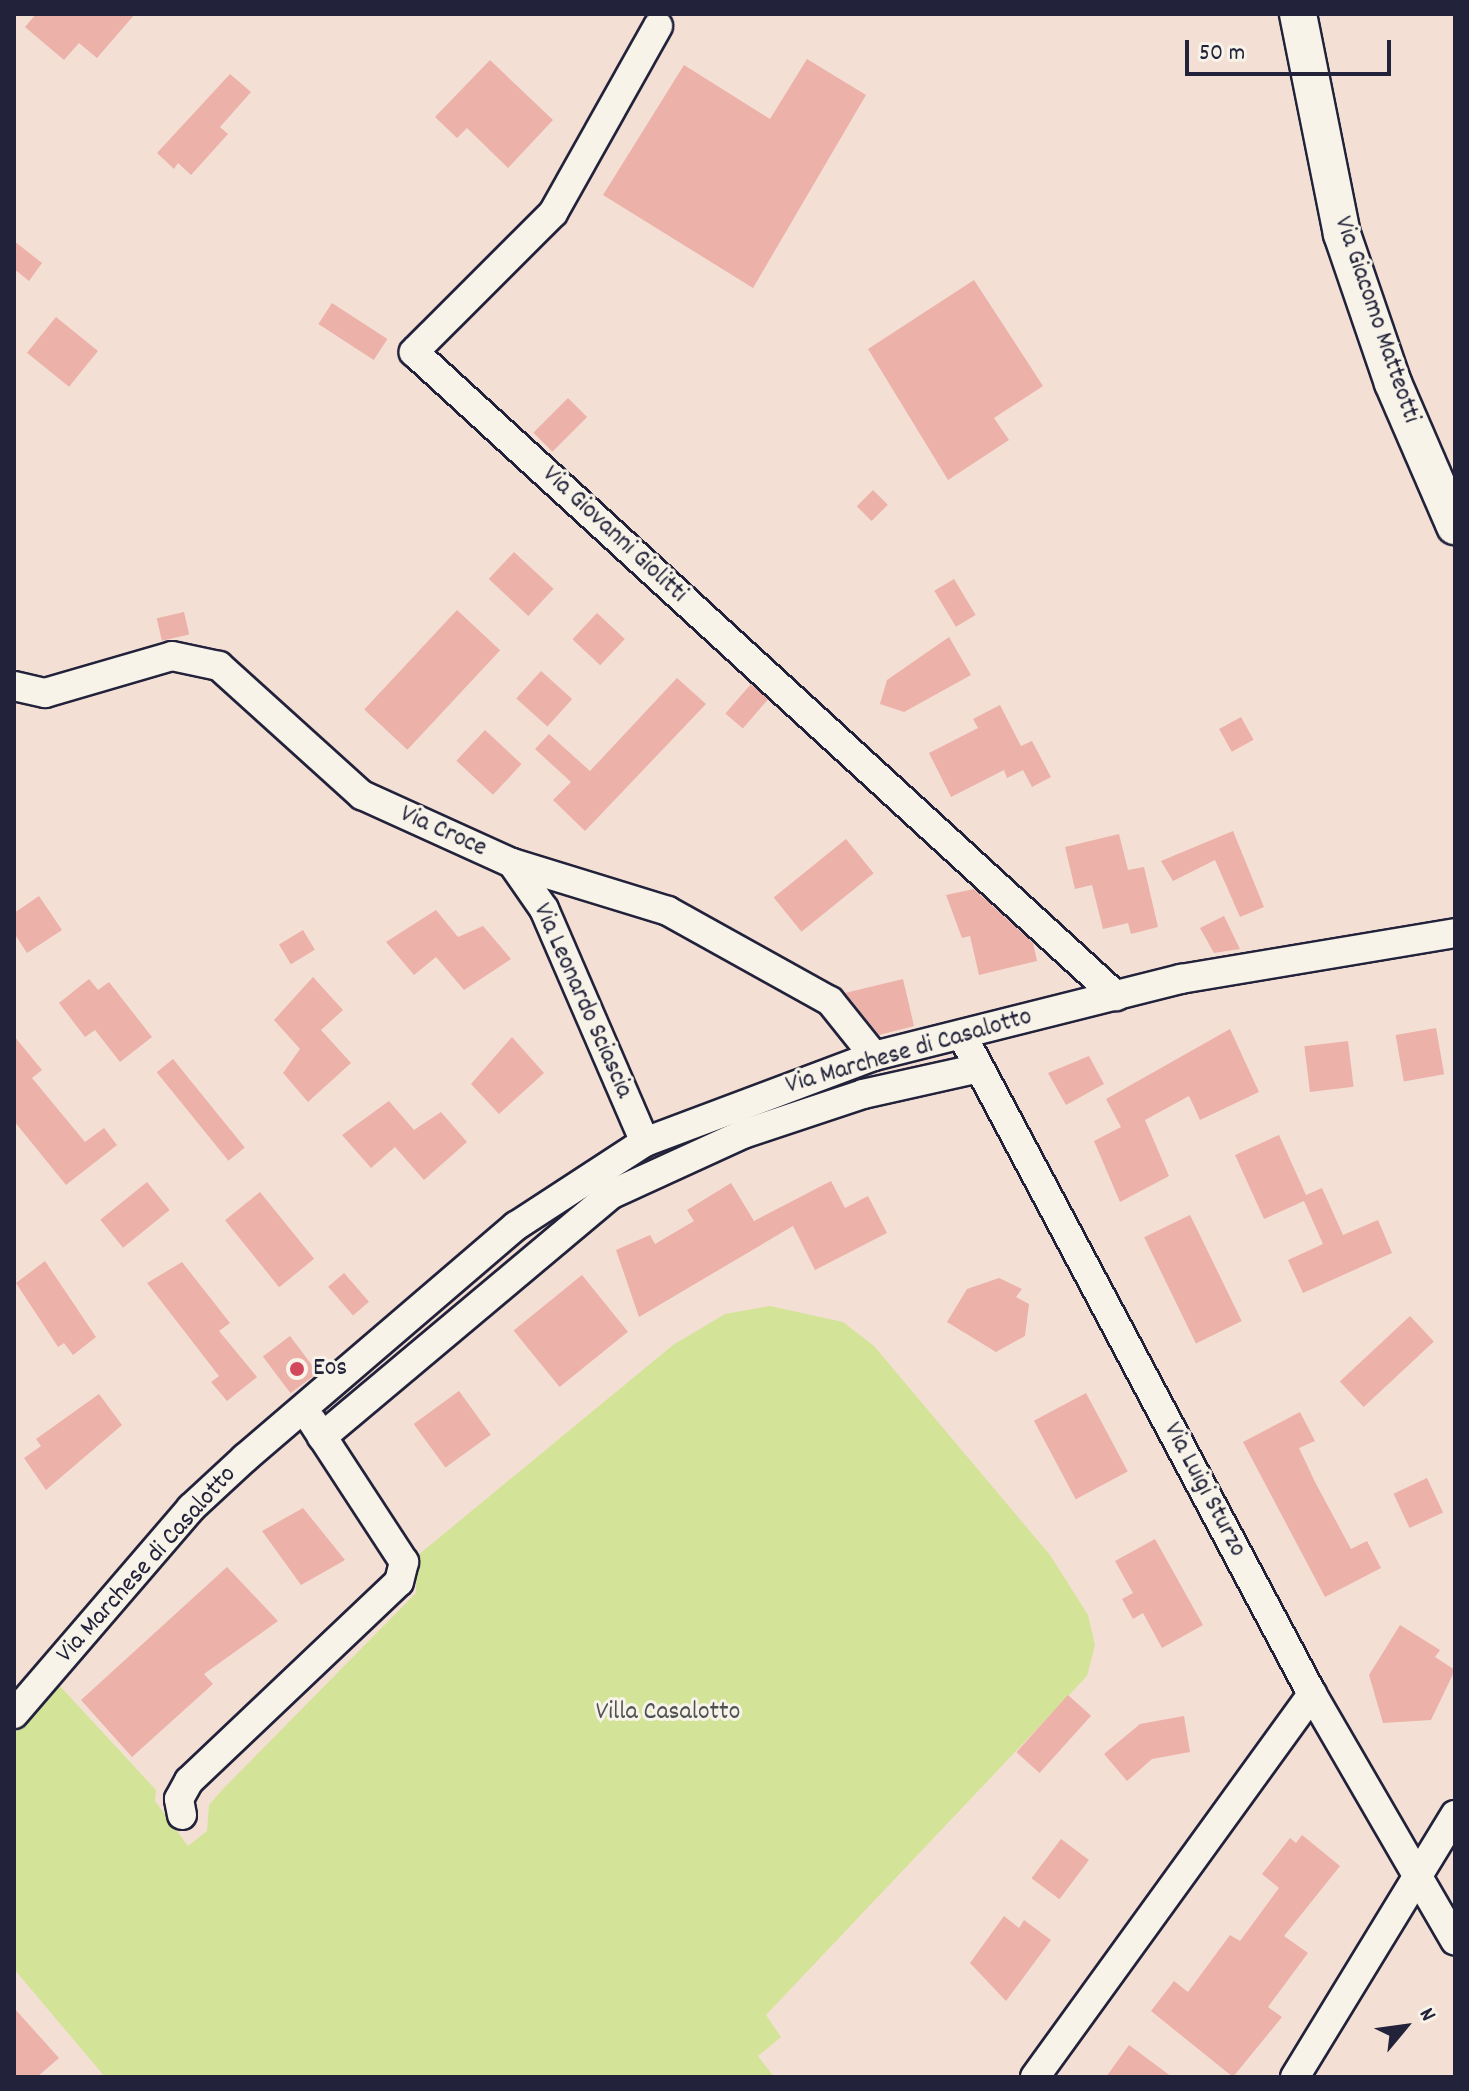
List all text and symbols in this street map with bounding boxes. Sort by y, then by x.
scale bar [1189,24,1395,74]
text: 50 m [1199,37,1245,71]
street label: Via Giacomo Matteotti [1326,213,1426,427]
street label: Via Giovanni Giolitti [535,460,693,610]
street label: Via Croce [395,799,491,865]
street label: Via Leonardo Sciascia [525,899,639,1103]
street label: Via Marchese di Casalotto [783,1002,1035,1102]
place label: Eos [313,1353,347,1385]
marker: Eos [288,1360,306,1378]
street label: Via Luigi Sturzo [1156,1418,1252,1562]
street label: Via Marchese di Casalotto [50,1460,244,1670]
park label: Villa Casalotto [596,1697,740,1729]
north arrow [1365,1987,1445,2067]
text: N [1410,2003,1443,2027]

